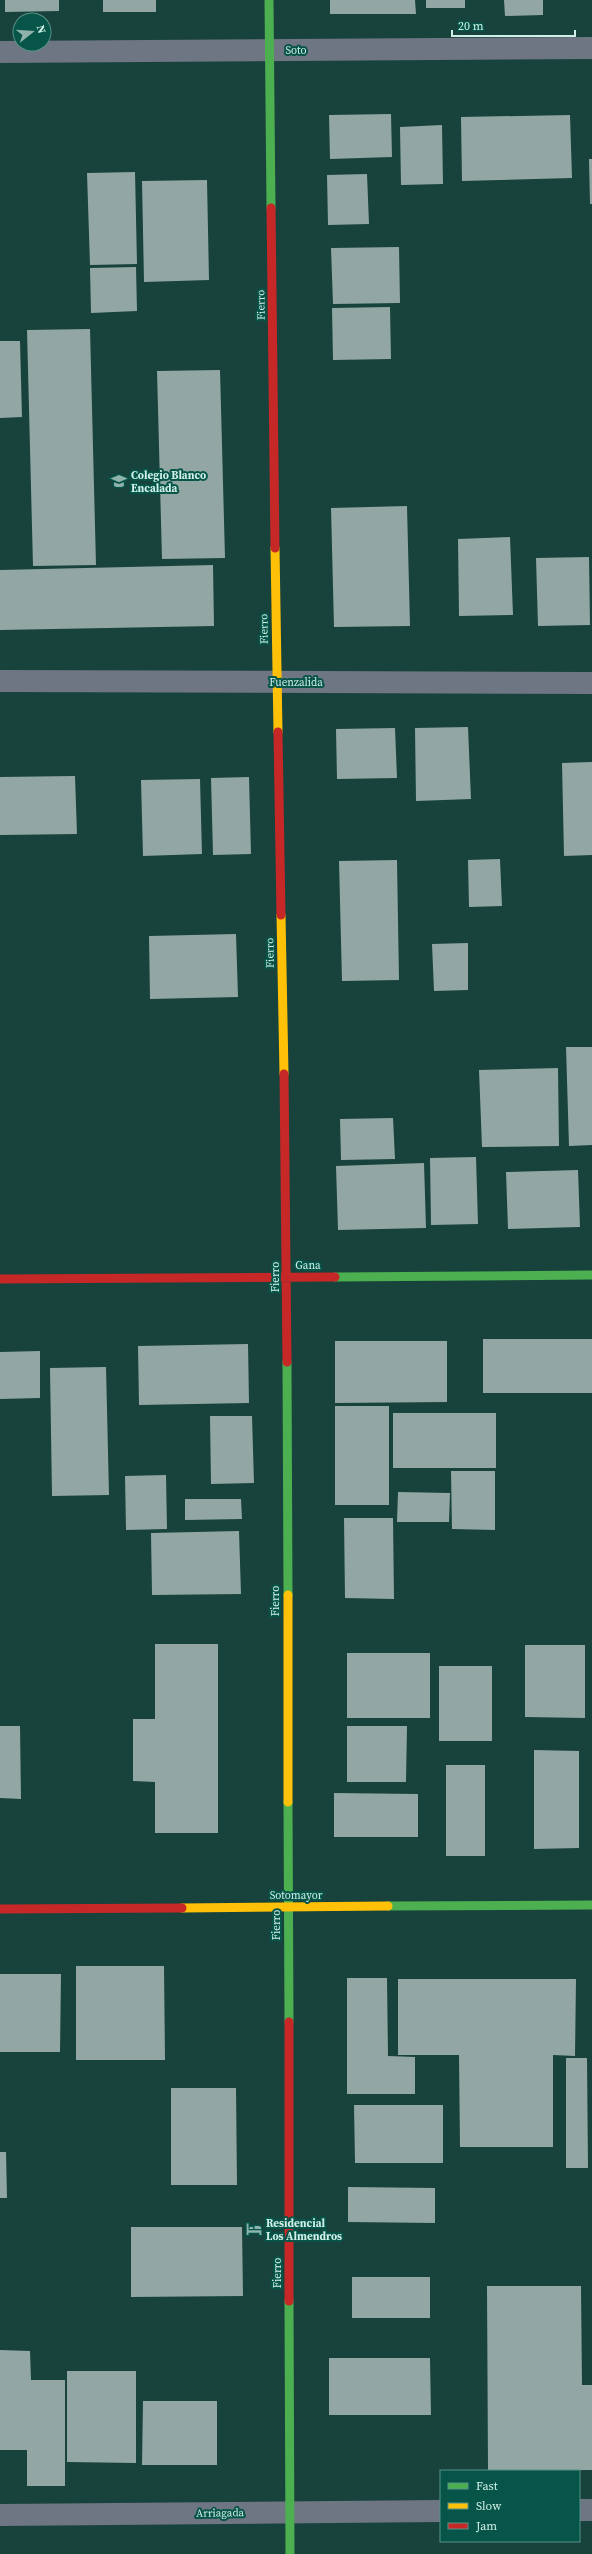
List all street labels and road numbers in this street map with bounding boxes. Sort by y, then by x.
street label: Soto [285,43,307,58]
street label: Fierro [253,290,269,320]
street label: Fierro [256,614,272,644]
street label: Fuenzalida [269,675,323,690]
street label: Fierro [262,938,278,968]
street label: Gana [295,1258,321,1273]
street label: Fierro [268,1262,283,1292]
street label: Fierro [268,1586,283,1616]
street label: Sotomayor [270,1888,323,1903]
street label: Fierro [269,1910,284,1940]
street label: Fierro [270,2258,285,2288]
street label: Arriagada [196,2505,245,2521]

